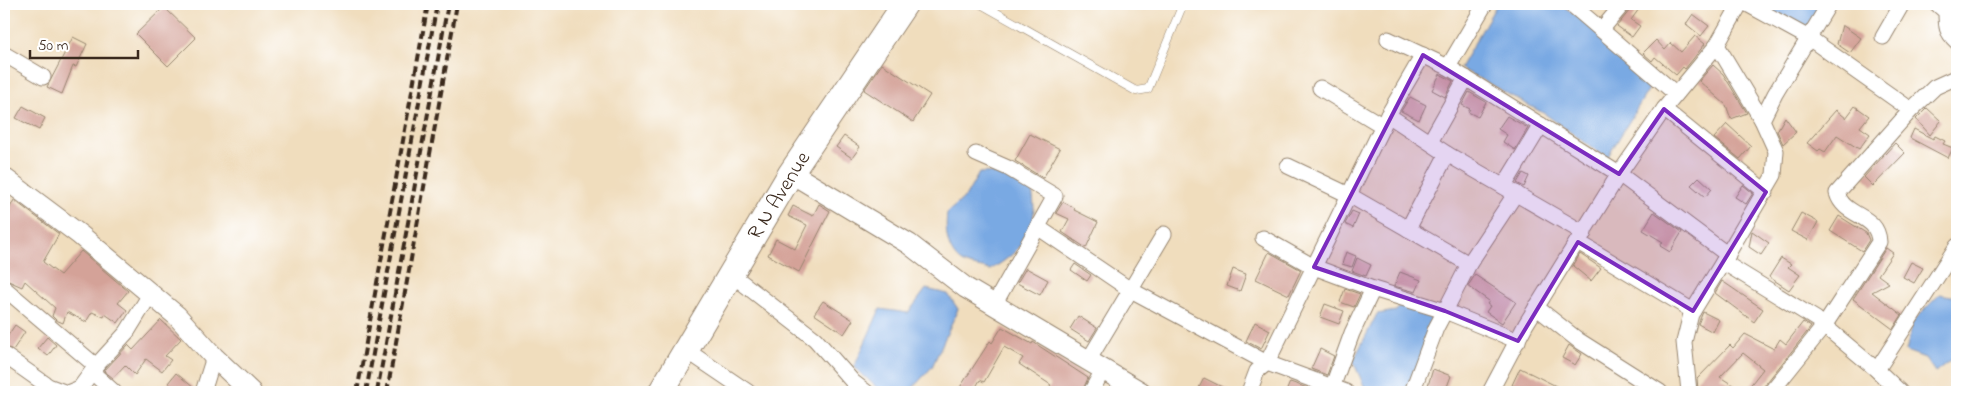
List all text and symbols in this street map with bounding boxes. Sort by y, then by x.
scale bar [30,28,138,60]
text: 50 m [38,35,69,57]
street label: R N Avenue [741,146,819,246]

